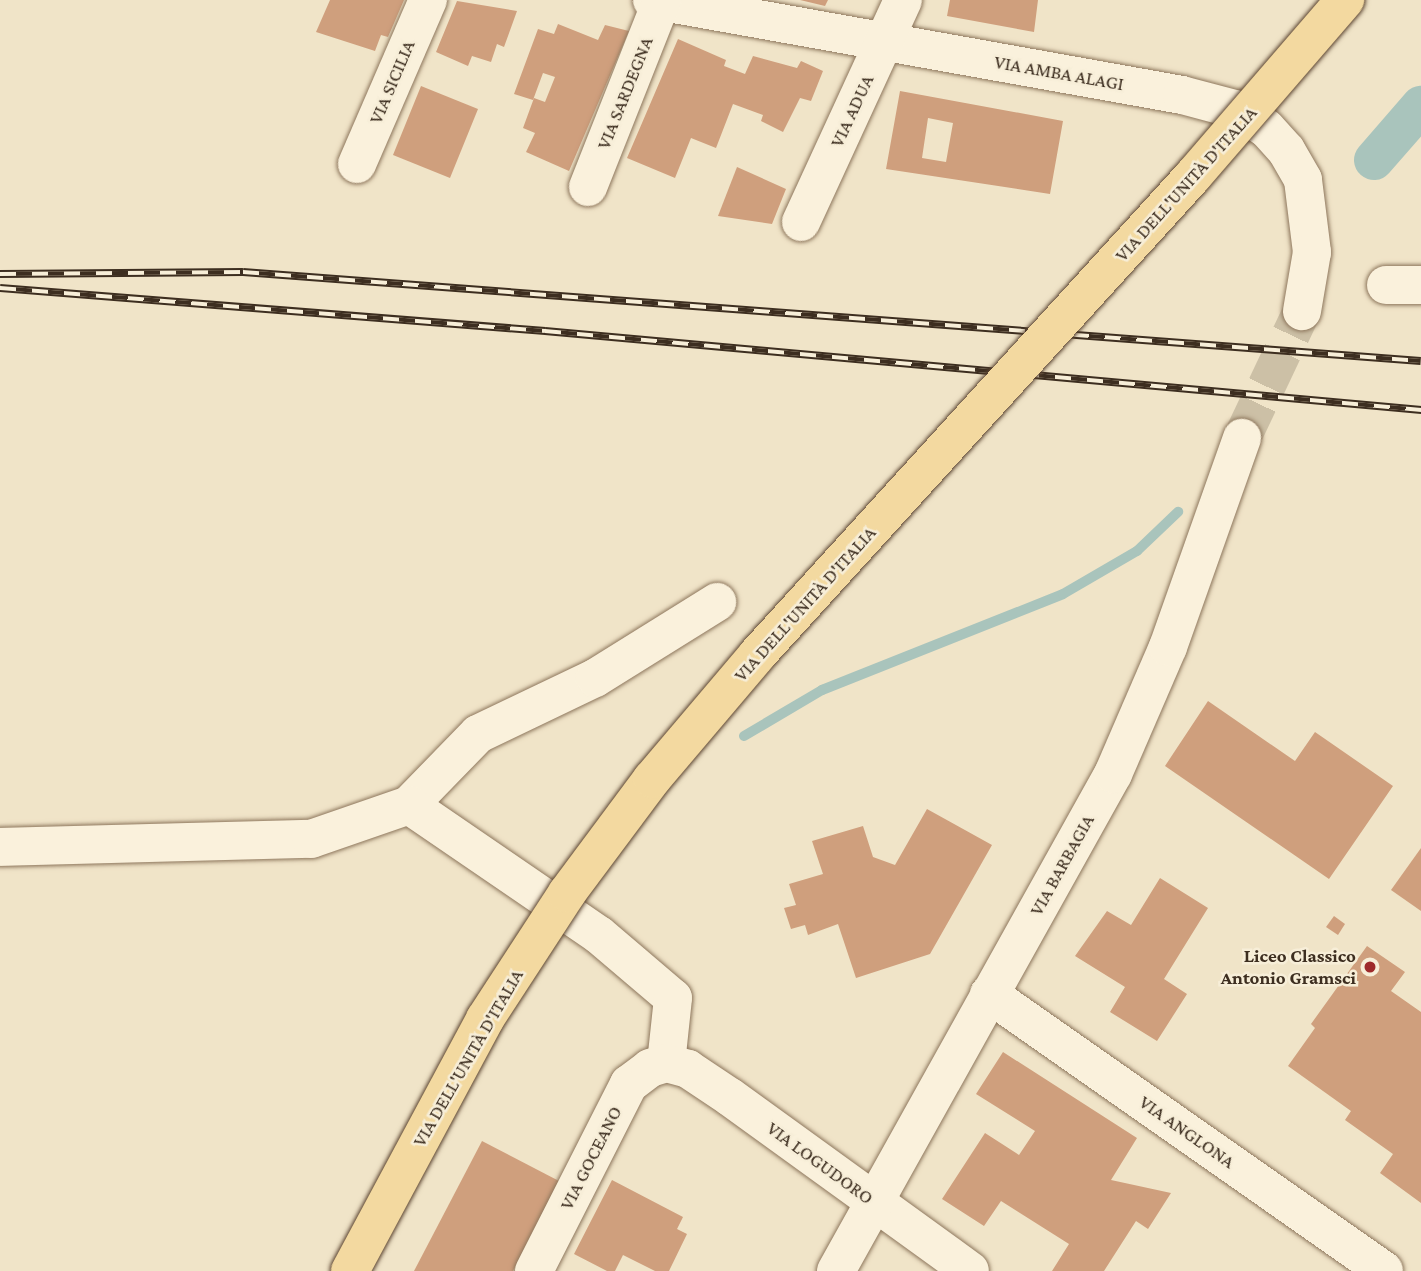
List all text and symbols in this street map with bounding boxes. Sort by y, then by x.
street label: VIA SARDEGNA [592,33,658,153]
street label: VIA SICILIA [364,37,420,127]
street label: VIA AMBA ALAGI [993,50,1125,96]
street label: VIA ADUA [825,71,879,151]
street label: VIA DELL'UNITÀ D'ITALIA [1110,102,1262,266]
street label: VIA DELL'UNITÀ D'ITALIA [729,522,881,686]
street label: VIA BARBAGIA [1025,810,1099,920]
place label: Liceo Classico Antonio Gramsci [1221,945,1356,989]
marker: Liceo Classico Antonio Gramsci [1362,959,1378,975]
street label: VIA DELL'UNITÀ D'ITALIA [408,965,528,1151]
street label: VIA ANGLONA [1135,1091,1239,1173]
street label: VIA GOCEANO [555,1102,627,1214]
street label: VIA LOGUDORO [762,1117,878,1209]

